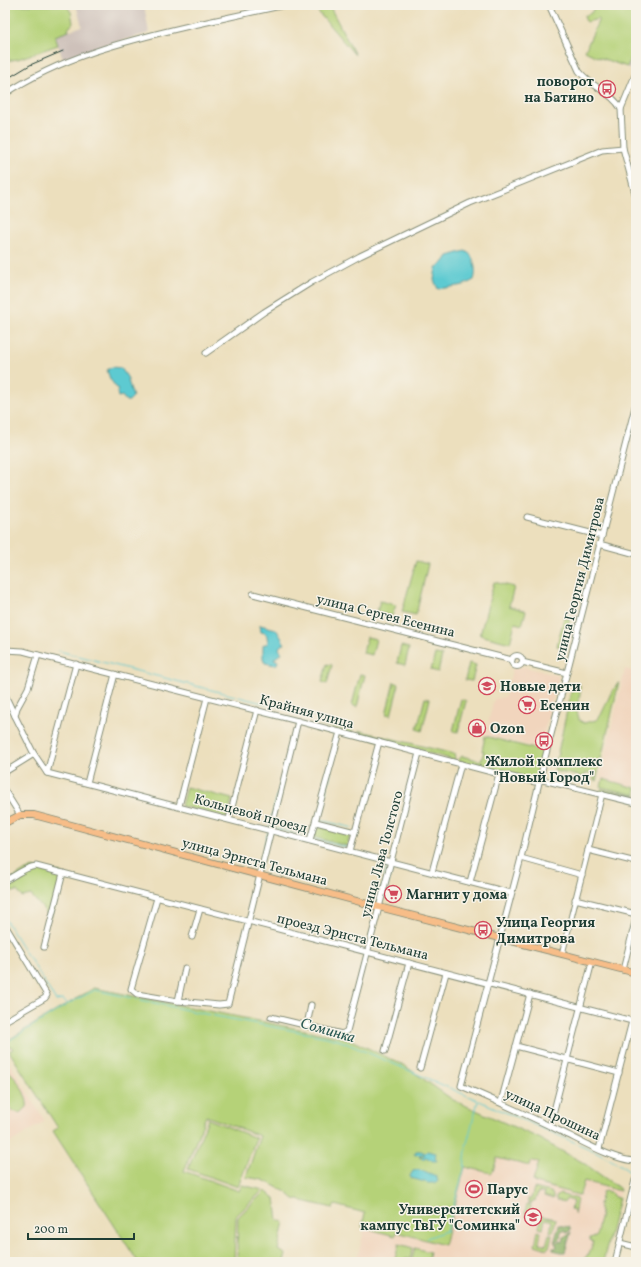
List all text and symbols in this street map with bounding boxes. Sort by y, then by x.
place label: поворот на Батино [524,73,594,108]
bus stop icon: поворот на Батино [597,79,617,99]
street label: улица Георгия Димитрова [551,495,610,664]
street label: улица Сергея Есенина [314,590,457,643]
school or university icon: Новые дети [477,676,497,696]
place label: Новые дети [500,678,581,697]
street label: Крайняя улица [257,691,356,734]
supermarket icon: Есенин [517,695,537,715]
place label: Есенин [540,697,590,716]
shop icon: Ozon [467,718,487,738]
place label: Ozon [490,720,525,739]
bus stop icon: Жилой комплекс "Новый Город" [534,731,554,751]
place label: Жилой комплекс "Новый Город" [485,753,603,788]
street label: улица Льва Толстого [356,789,409,920]
street label: Кольцевой проезд [192,790,309,839]
street label: улица Эрнста Тельмана [180,834,330,891]
supermarket icon: Магнит у дома [383,884,403,904]
place label: Магнит у дома [406,886,508,905]
street label: проезд Эрнста Тельмана [275,909,430,965]
place label: Улица Георгия Димитрова [496,914,595,949]
bus stop icon: Улица Георгия Димитрова [473,920,493,940]
water label: Соминка [298,1014,357,1049]
street label: улица Прошина [502,1085,603,1146]
sports icon: Парус [464,1179,484,1199]
place label: Парус [487,1181,528,1200]
place label: Университетский кампус ТвГУ "Соминка" [360,1201,520,1236]
school or university icon: Университетский кампус ТвГУ "Соминка" [523,1207,543,1227]
scale bar [28,1215,134,1241]
text: 200 m [34,1222,68,1238]

